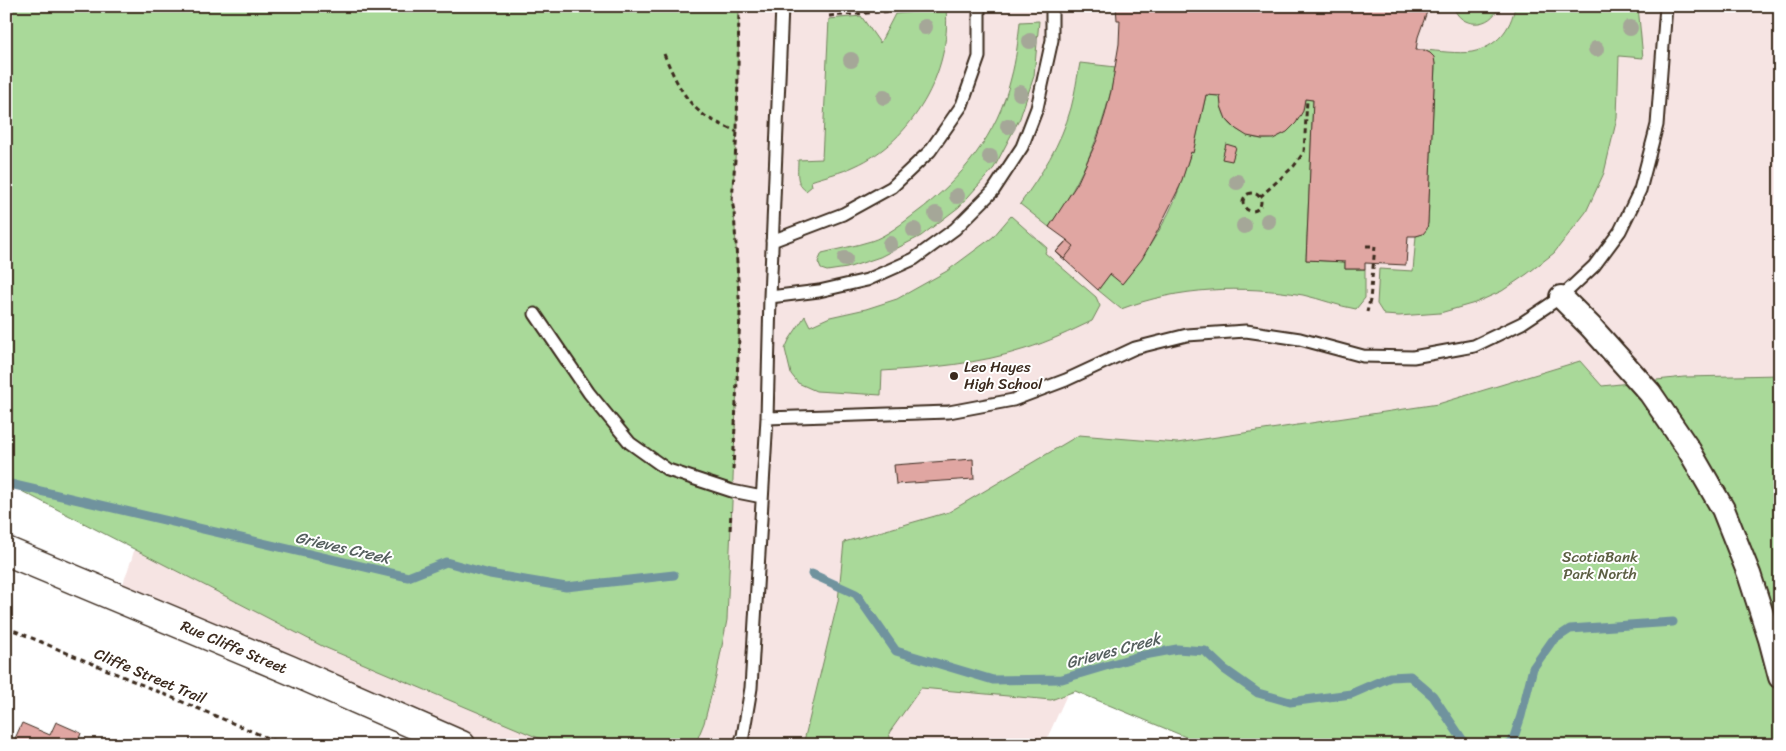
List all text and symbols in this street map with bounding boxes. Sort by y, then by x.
place label: Leo Hayes High School [964,354,1043,397]
marker: Leo Hayes High School [948,370,960,382]
water label: Grieves Creek [293,523,396,573]
park label: ScotiaBank Park North [1562,544,1639,587]
street label: Rue Cliffe Street [177,613,292,681]
water label: Grieves Creek [1063,623,1166,677]
street label: Cliffe Street Trail [90,641,211,712]

